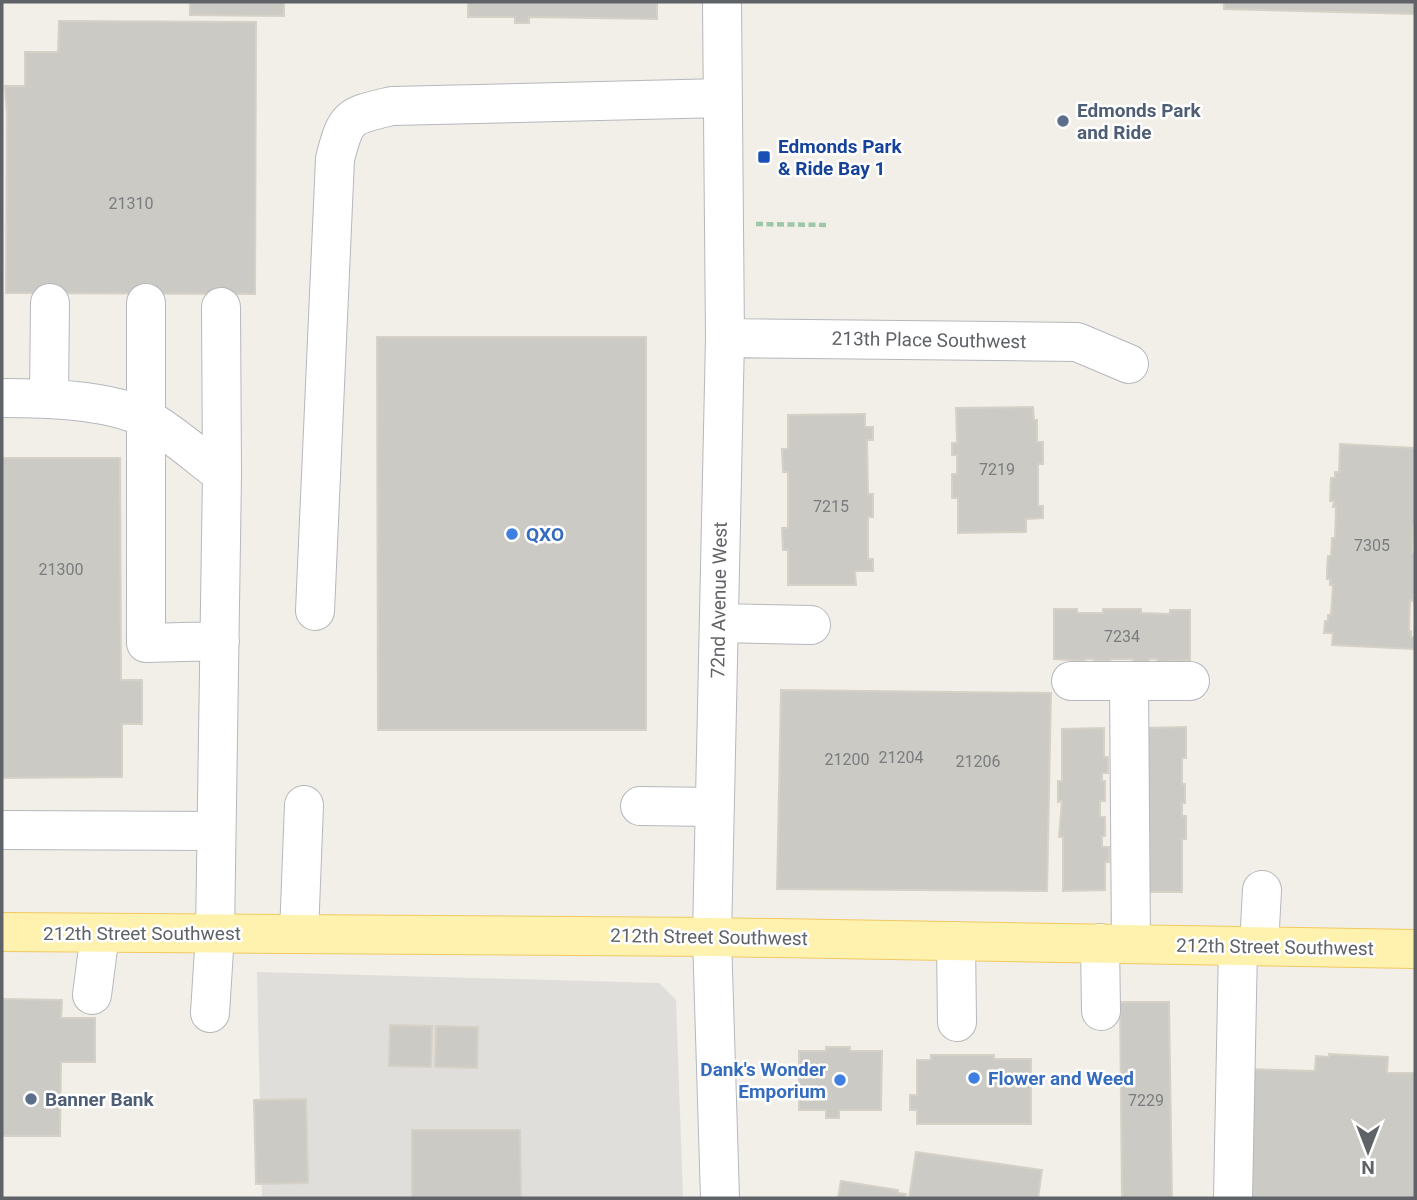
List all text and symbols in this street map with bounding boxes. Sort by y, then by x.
place label: Edmonds Park and Ride [1077,99,1201,144]
marker: Edmonds Park and Ride [1055,113,1071,129]
place label: Edmonds Park & Ride Bay 1 [778,135,902,180]
marker: Edmonds Park & Ride Bay 1 [756,149,772,165]
house number: 21310 [109,194,153,213]
street label: 213th Place Southwest [831,327,1027,353]
house number: 7219 [979,460,1015,479]
house number: 7215 [813,497,849,516]
street label: 72nd Avenue West [706,521,732,679]
place label: QXO [526,523,564,546]
marker: QXO [504,526,520,542]
house number: 7305 [1354,536,1390,555]
house number: 21300 [39,560,83,579]
house number: 7234 [1104,627,1140,646]
house number: 21204 [879,748,923,767]
house number: 21200 [825,750,869,769]
house number: 21206 [956,752,1000,771]
street label: 212th Street Southwest [43,922,241,945]
street label: 212th Street Southwest [610,924,808,950]
street label: 212th Street Southwest [1176,934,1374,960]
place label: Dank's Wonder Emporium [700,1058,826,1103]
place label: Flower and Weed [988,1067,1134,1090]
marker: Flower and Weed [966,1070,982,1086]
marker: Dank's Wonder Emporium [832,1072,848,1088]
place label: Banner Bank [45,1088,154,1111]
marker: Banner Bank [23,1091,39,1107]
house number: 7229 [1128,1091,1164,1110]
north arrow [1333,1116,1403,1186]
text: N [1361,1156,1375,1179]

